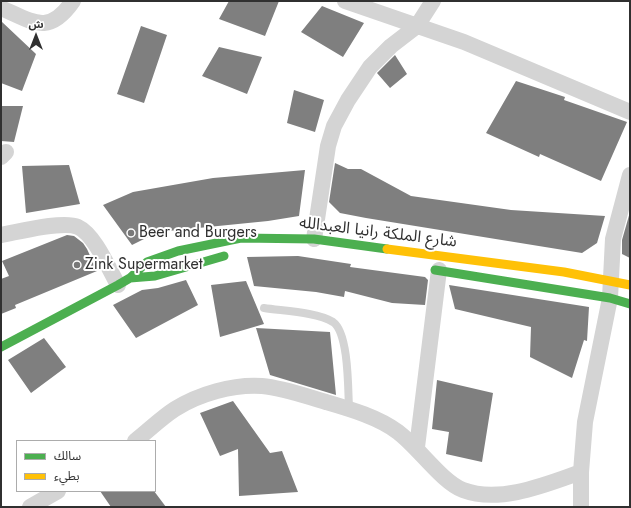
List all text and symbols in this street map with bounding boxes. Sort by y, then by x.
north arrow [16,16,56,56]
text: ش [28,16,44,32]
street label: شارع الملكة رانيا العبدالله [298,214,458,252]
place label: Beer and Burgers [139,223,257,243]
marker: Beer and Burgers [126,228,136,238]
place label: Zink Supermarket [85,255,203,275]
marker: Zink Supermarket [72,260,82,270]
legend [16,440,156,492]
text: سالك [54,447,81,465]
text: بطيء [54,467,80,485]

